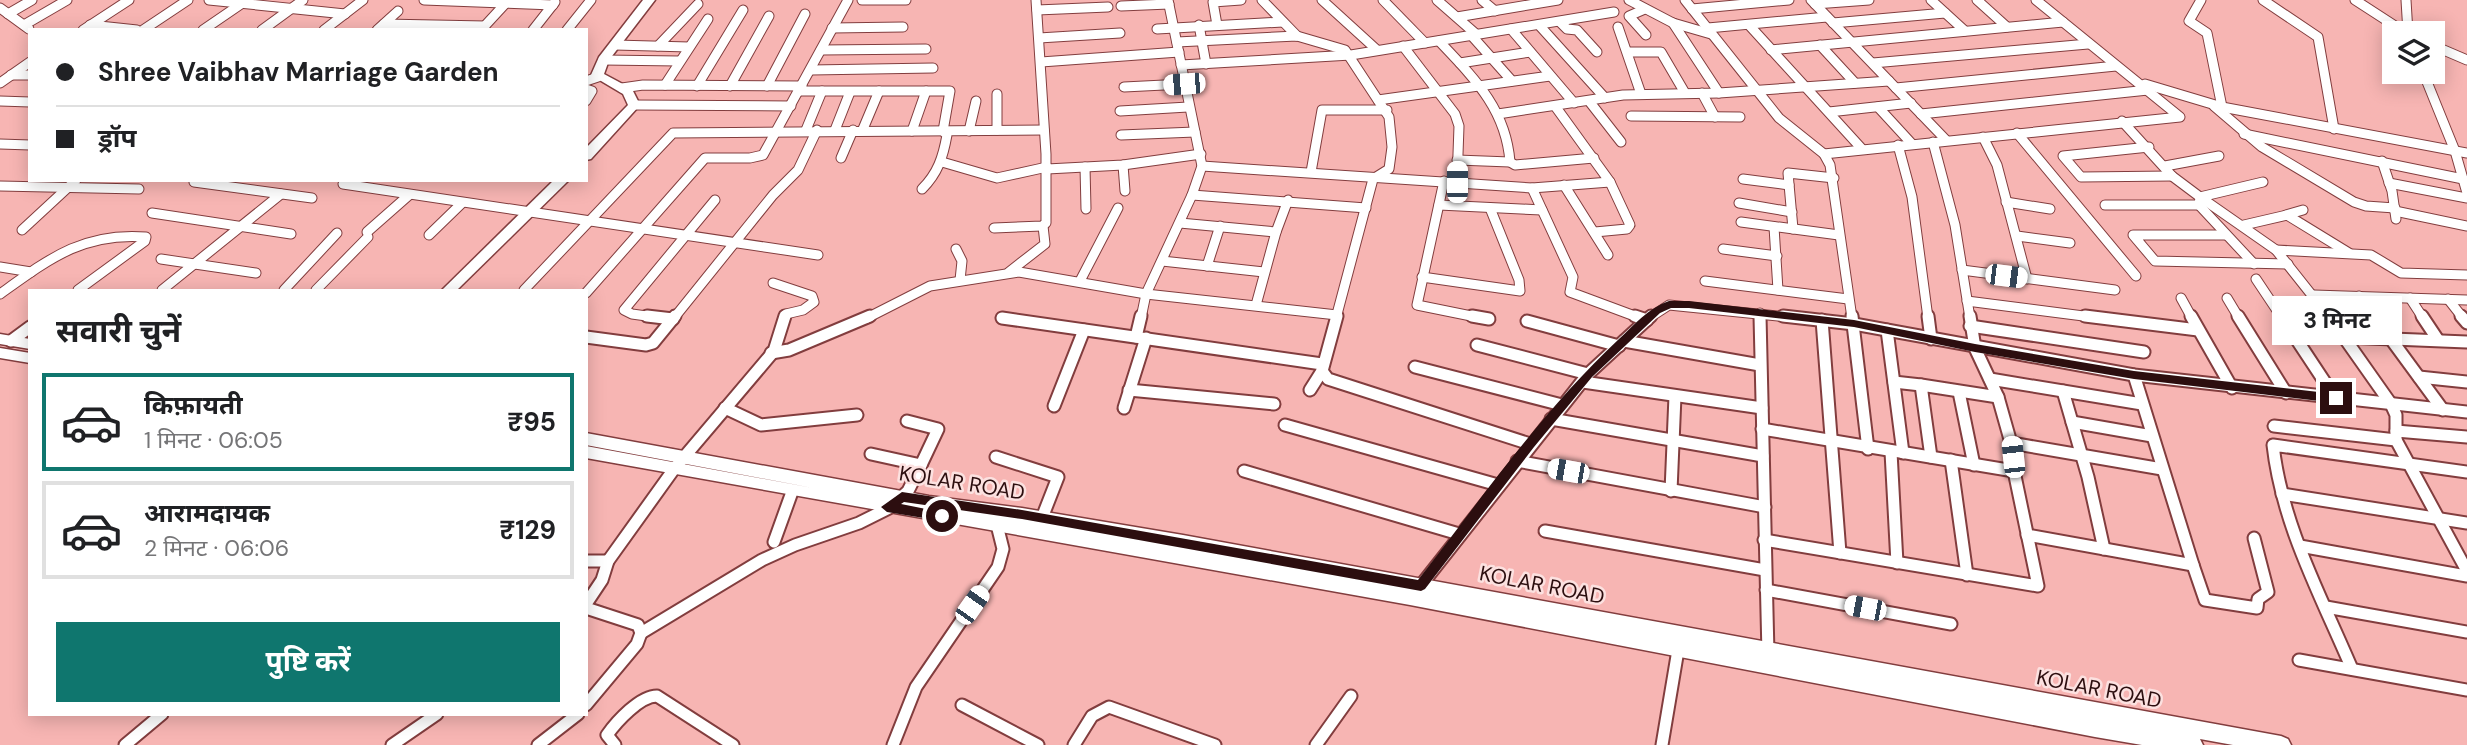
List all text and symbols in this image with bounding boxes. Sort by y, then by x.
map controls [2382,21,2445,84]
button: layers [2382,21,2445,84]
text: Shree Vaibhav Marriage Garden [98,55,499,89]
car [1163,72,1206,96]
text: ड्रॉप [98,121,136,155]
car [1447,161,1468,203]
car [1984,263,2029,289]
callout: 3 मिनट [2271,296,2401,346]
text: 3 मिनट [2303,305,2371,335]
text: सवारी चुनें [56,310,181,352]
route end [2320,382,2352,414]
text: किफ़ायती [144,388,243,422]
icon: car [60,391,123,454]
text: ₹95 [507,405,556,439]
text: 1 मिनट · 06:05 [144,425,283,455]
car [2001,435,2026,479]
car [1546,457,1591,485]
street label: KOLAR ROAD [897,459,1027,507]
text: आरामदायक [144,496,270,530]
icon: car [60,499,123,562]
route start [926,500,958,532]
text: ₹129 [499,513,556,547]
text: 2 मिनट · 06:06 [144,533,289,563]
street label: KOLAR ROAD [1477,559,1607,611]
car [952,582,993,628]
car [1843,594,1888,622]
button: पुष्टि करें [56,622,560,702]
street label: KOLAR ROAD [2034,663,2164,715]

